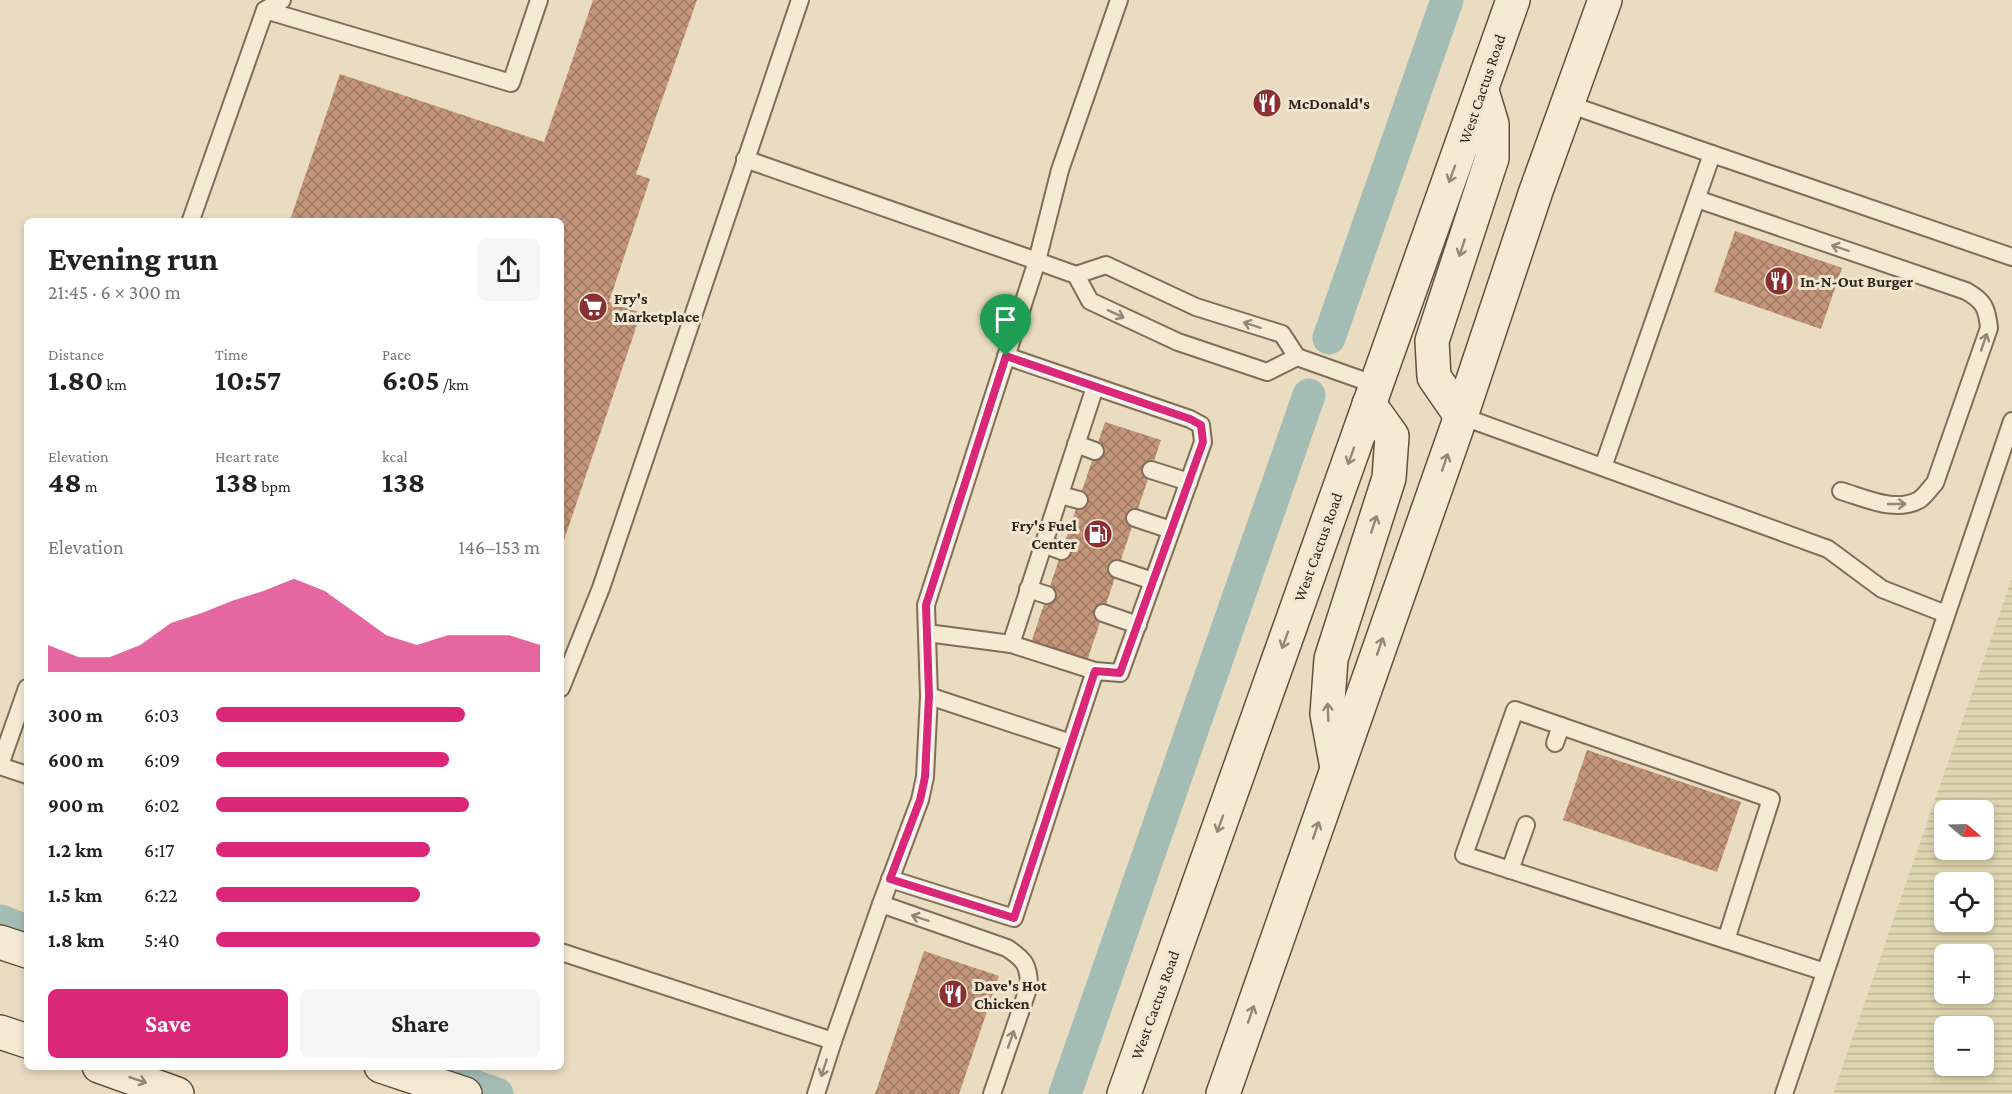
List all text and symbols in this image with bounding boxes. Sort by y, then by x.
street label: West Cactus Road [1455,32,1509,146]
restaurant icon: McDonald's [1251,87,1283,119]
place label: McDonald's [1288,95,1370,112]
one-way arrow [1445,164,1456,183]
button: share [477,238,540,301]
one-way arrow [1456,238,1467,257]
text: Evening run [48,240,218,277]
one-way arrow [1831,241,1850,252]
restaurant icon: In-N-Out Burger [1763,265,1795,297]
place label: In-N-Out Burger [1800,273,1914,290]
text: 21:45 · 6 × 300 m [48,281,181,303]
place label: Fry's Marketplace [614,290,700,325]
supermarket icon: Fry's Marketplace [577,291,609,323]
pin [980,294,1031,356]
icon: arrive [989,303,1022,336]
one-way arrow [1107,308,1125,320]
one-way arrow [1243,319,1262,330]
one-way arrow [1980,333,1991,352]
text: Distance [48,346,104,363]
text: Time [215,346,248,363]
text: Pace [382,346,411,363]
text: 1.80 [48,363,103,396]
text: 10:57 [215,363,281,396]
text: 6:05 [382,363,440,396]
text: km [103,376,127,393]
text: /km [440,376,469,393]
one-way arrow [1344,447,1355,465]
text: Elevation [48,448,109,465]
text: Heart rate [215,448,279,465]
text: kcal [382,448,408,465]
one-way arrow [1440,453,1451,472]
text: 48 [48,465,82,498]
text: 138 [215,465,258,498]
text: 138 [382,465,425,498]
text: m [82,478,98,495]
text: bpm [258,478,291,495]
street label: West Cactus Road [1290,490,1346,604]
one-way arrow [1887,498,1907,510]
one-way arrow [1370,515,1381,534]
place label: Fry's Fuel Center [1011,517,1078,552]
fuel station icon: Fry's Fuel Center [1082,518,1114,550]
text: Elevation [48,536,124,558]
text: 146–153 m [458,536,540,558]
one-way arrow [1279,630,1290,649]
one-way arrow [1376,637,1387,656]
one-way arrow [1323,703,1334,723]
text: 300 m [48,704,103,726]
text: 6:03 [144,704,179,726]
text: 600 m [48,749,104,771]
text: 6:09 [144,749,180,771]
text: 900 m [48,794,104,816]
text: 6:02 [144,794,179,816]
north arrow [1934,800,1994,860]
map controls [1934,800,1994,1076]
one-way arrow [1213,814,1224,833]
one-way arrow [1311,821,1322,840]
text: 1.2 km [48,839,103,861]
text: 6:17 [144,839,175,861]
button: locate [1934,872,1994,932]
text: 1.5 km [48,884,103,906]
text: 6:22 [144,884,178,906]
one-way arrow [911,911,930,922]
text: 1.8 km [48,929,104,951]
text: 5:40 [144,929,180,951]
button: + [1934,944,1994,1004]
street label: West Cactus Road [1127,948,1183,1062]
place label: Dave's Hot Chicken [974,977,1047,1012]
restaurant icon: Dave's Hot Chicken [937,978,969,1010]
button: Save [48,989,288,1058]
button: Share [300,989,540,1058]
one-way arrow [1247,1005,1258,1024]
button: − [1934,1016,1994,1076]
one-way arrow [1006,1030,1017,1049]
one-way arrow [818,1058,829,1077]
one-way arrow [128,1076,147,1087]

